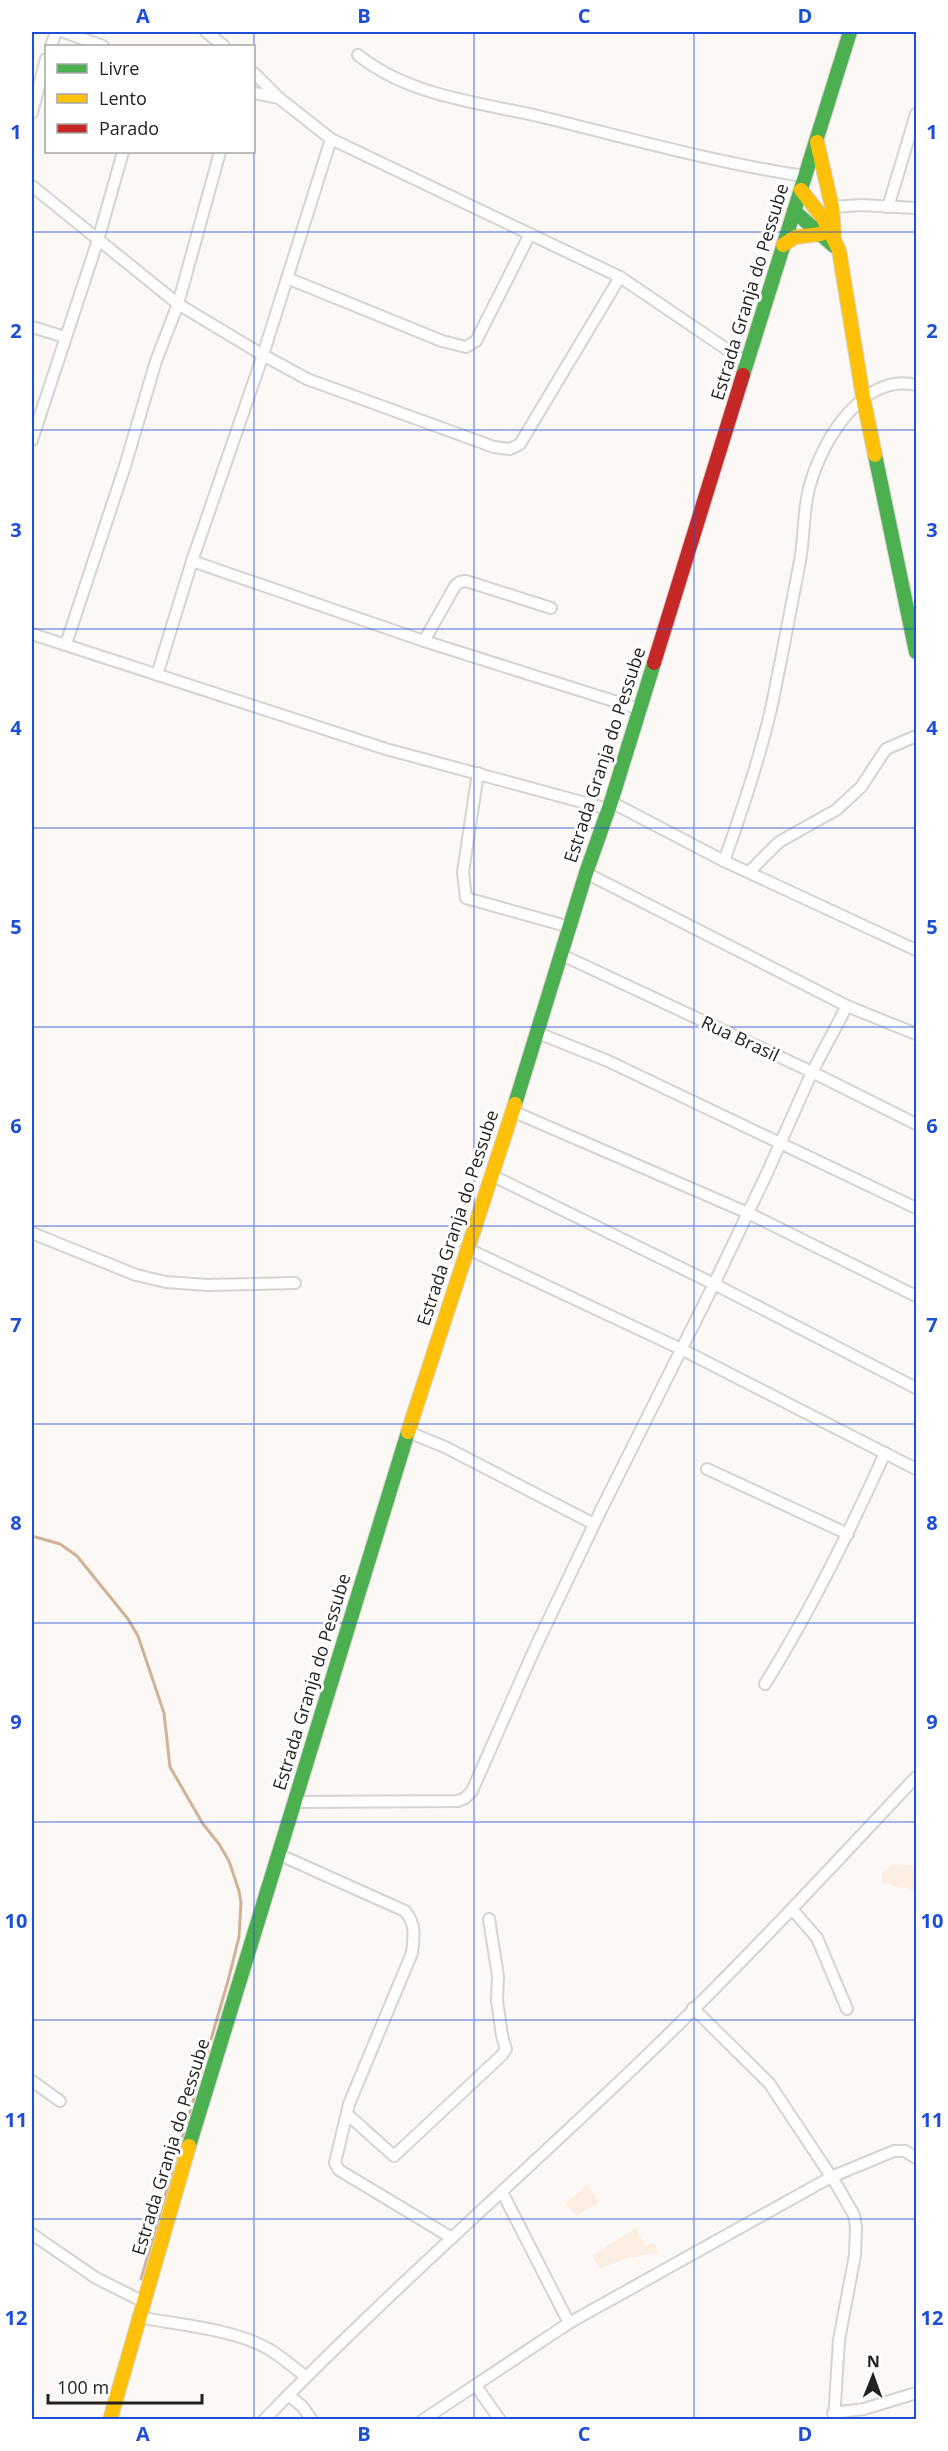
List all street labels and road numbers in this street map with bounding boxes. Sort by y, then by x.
street label: Estrada Granja do Pessube [705,180,793,403]
street label: Estrada Granja do Pessube [558,644,650,866]
street label: Rua Brasil [698,1010,783,1067]
street label: Estrada Granja do Pessube [411,1107,503,1329]
street label: Estrada Granja do Pessube [267,1570,355,1793]
street label: Estrada Granja do Pessube [126,2035,214,2258]

